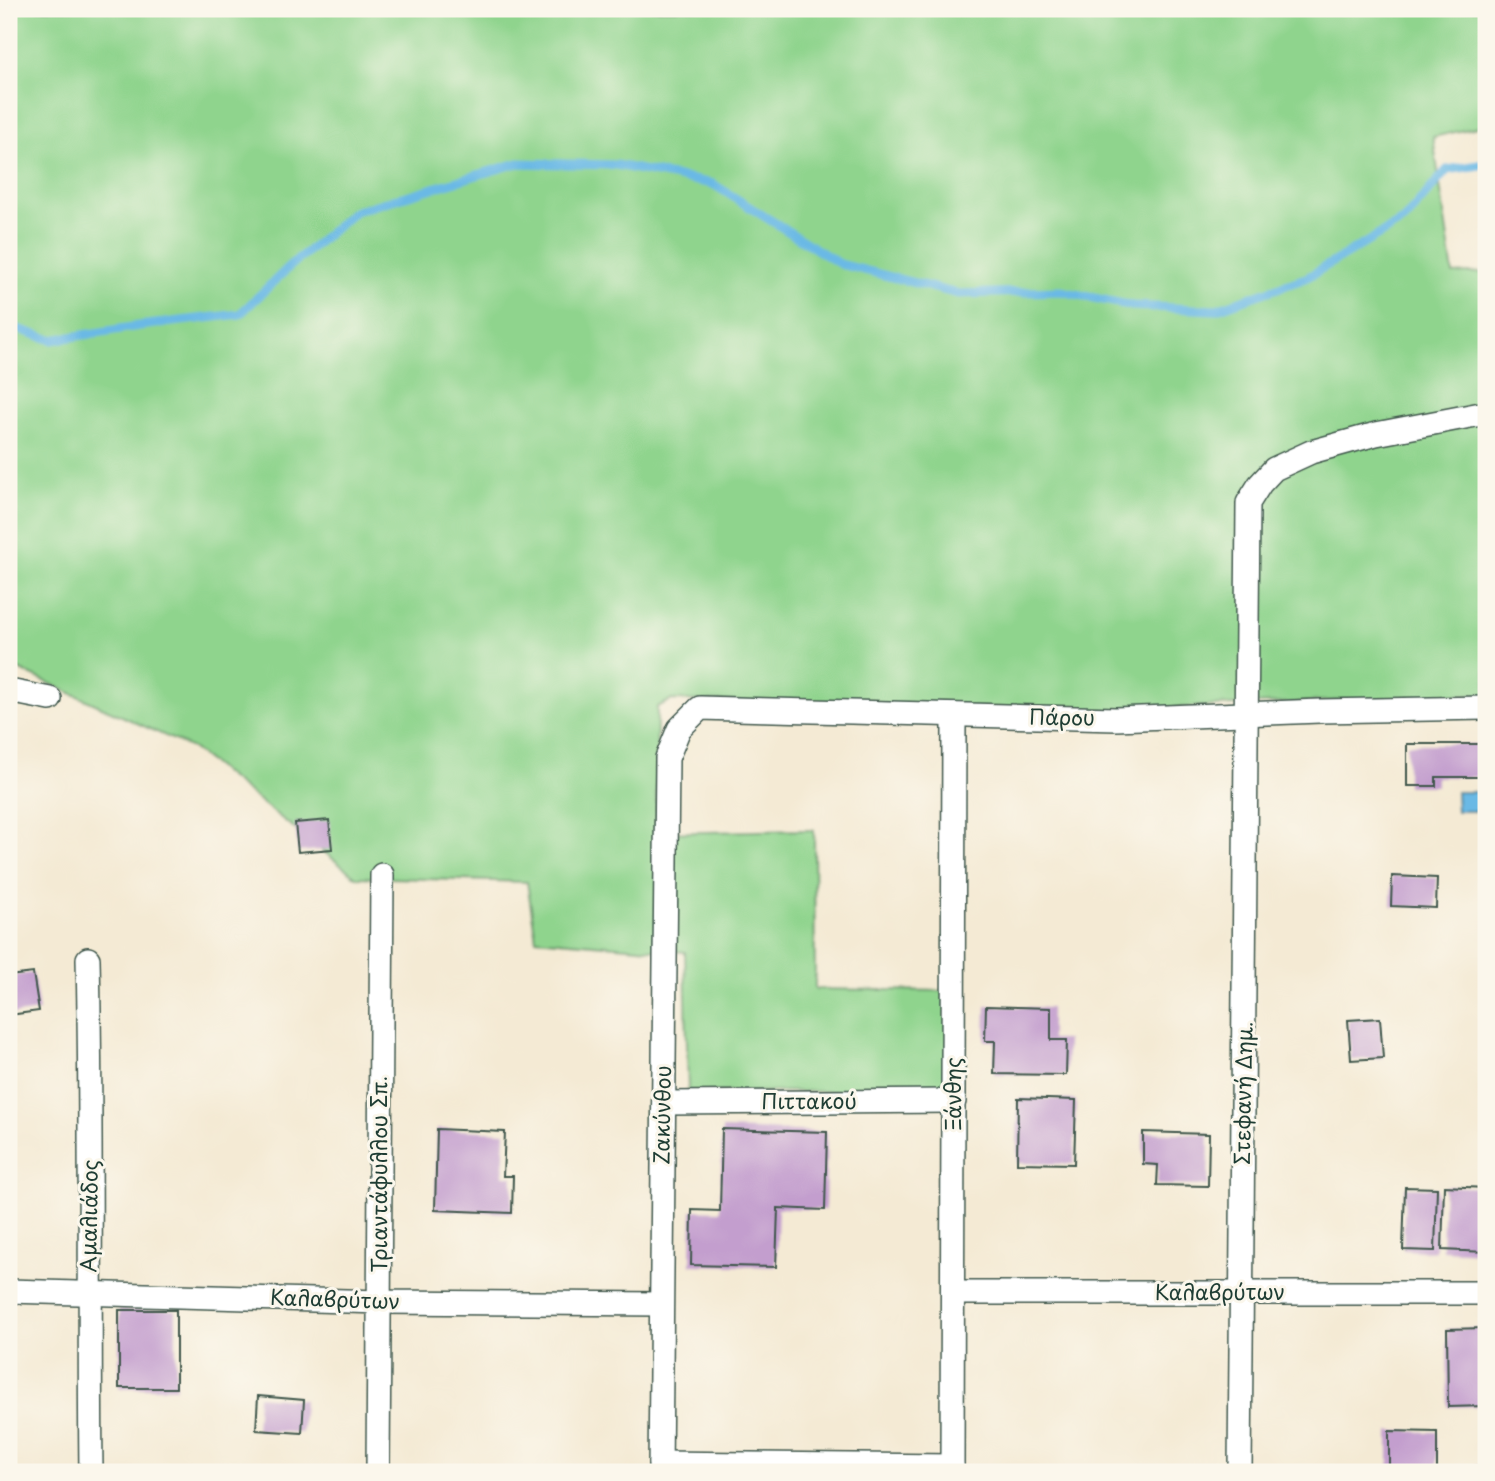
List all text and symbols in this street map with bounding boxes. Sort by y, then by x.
street label: Πάρου [1029,699,1095,733]
street label: Στεφανή Δημ. [1225,1021,1259,1165]
street label: Ξάνθης [936,1057,968,1131]
street label: Ζακύνθου [644,1065,678,1165]
street label: Τριαντάφυλλου Σπ. [362,1076,394,1272]
street label: Πιττακού [761,1084,857,1116]
street label: Αμαλιάδος [71,1159,105,1273]
street label: Καλαβρύτων [1155,1275,1285,1307]
street label: Καλαβρύτων [269,1280,401,1316]

